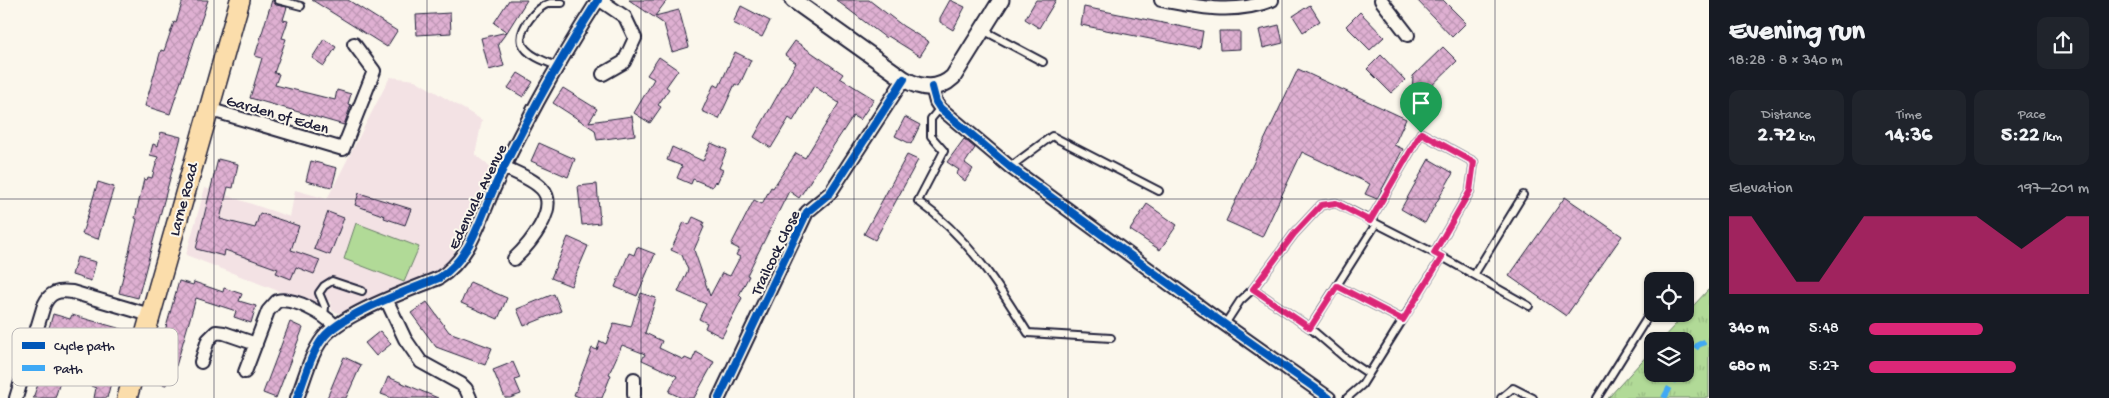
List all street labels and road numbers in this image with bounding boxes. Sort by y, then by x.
street label: Garden of Eden [224,93,331,140]
street label: Edenvale Avenue [445,141,513,253]
street label: Larne Road [166,160,205,239]
street label: Trailcock Close [748,207,806,300]

